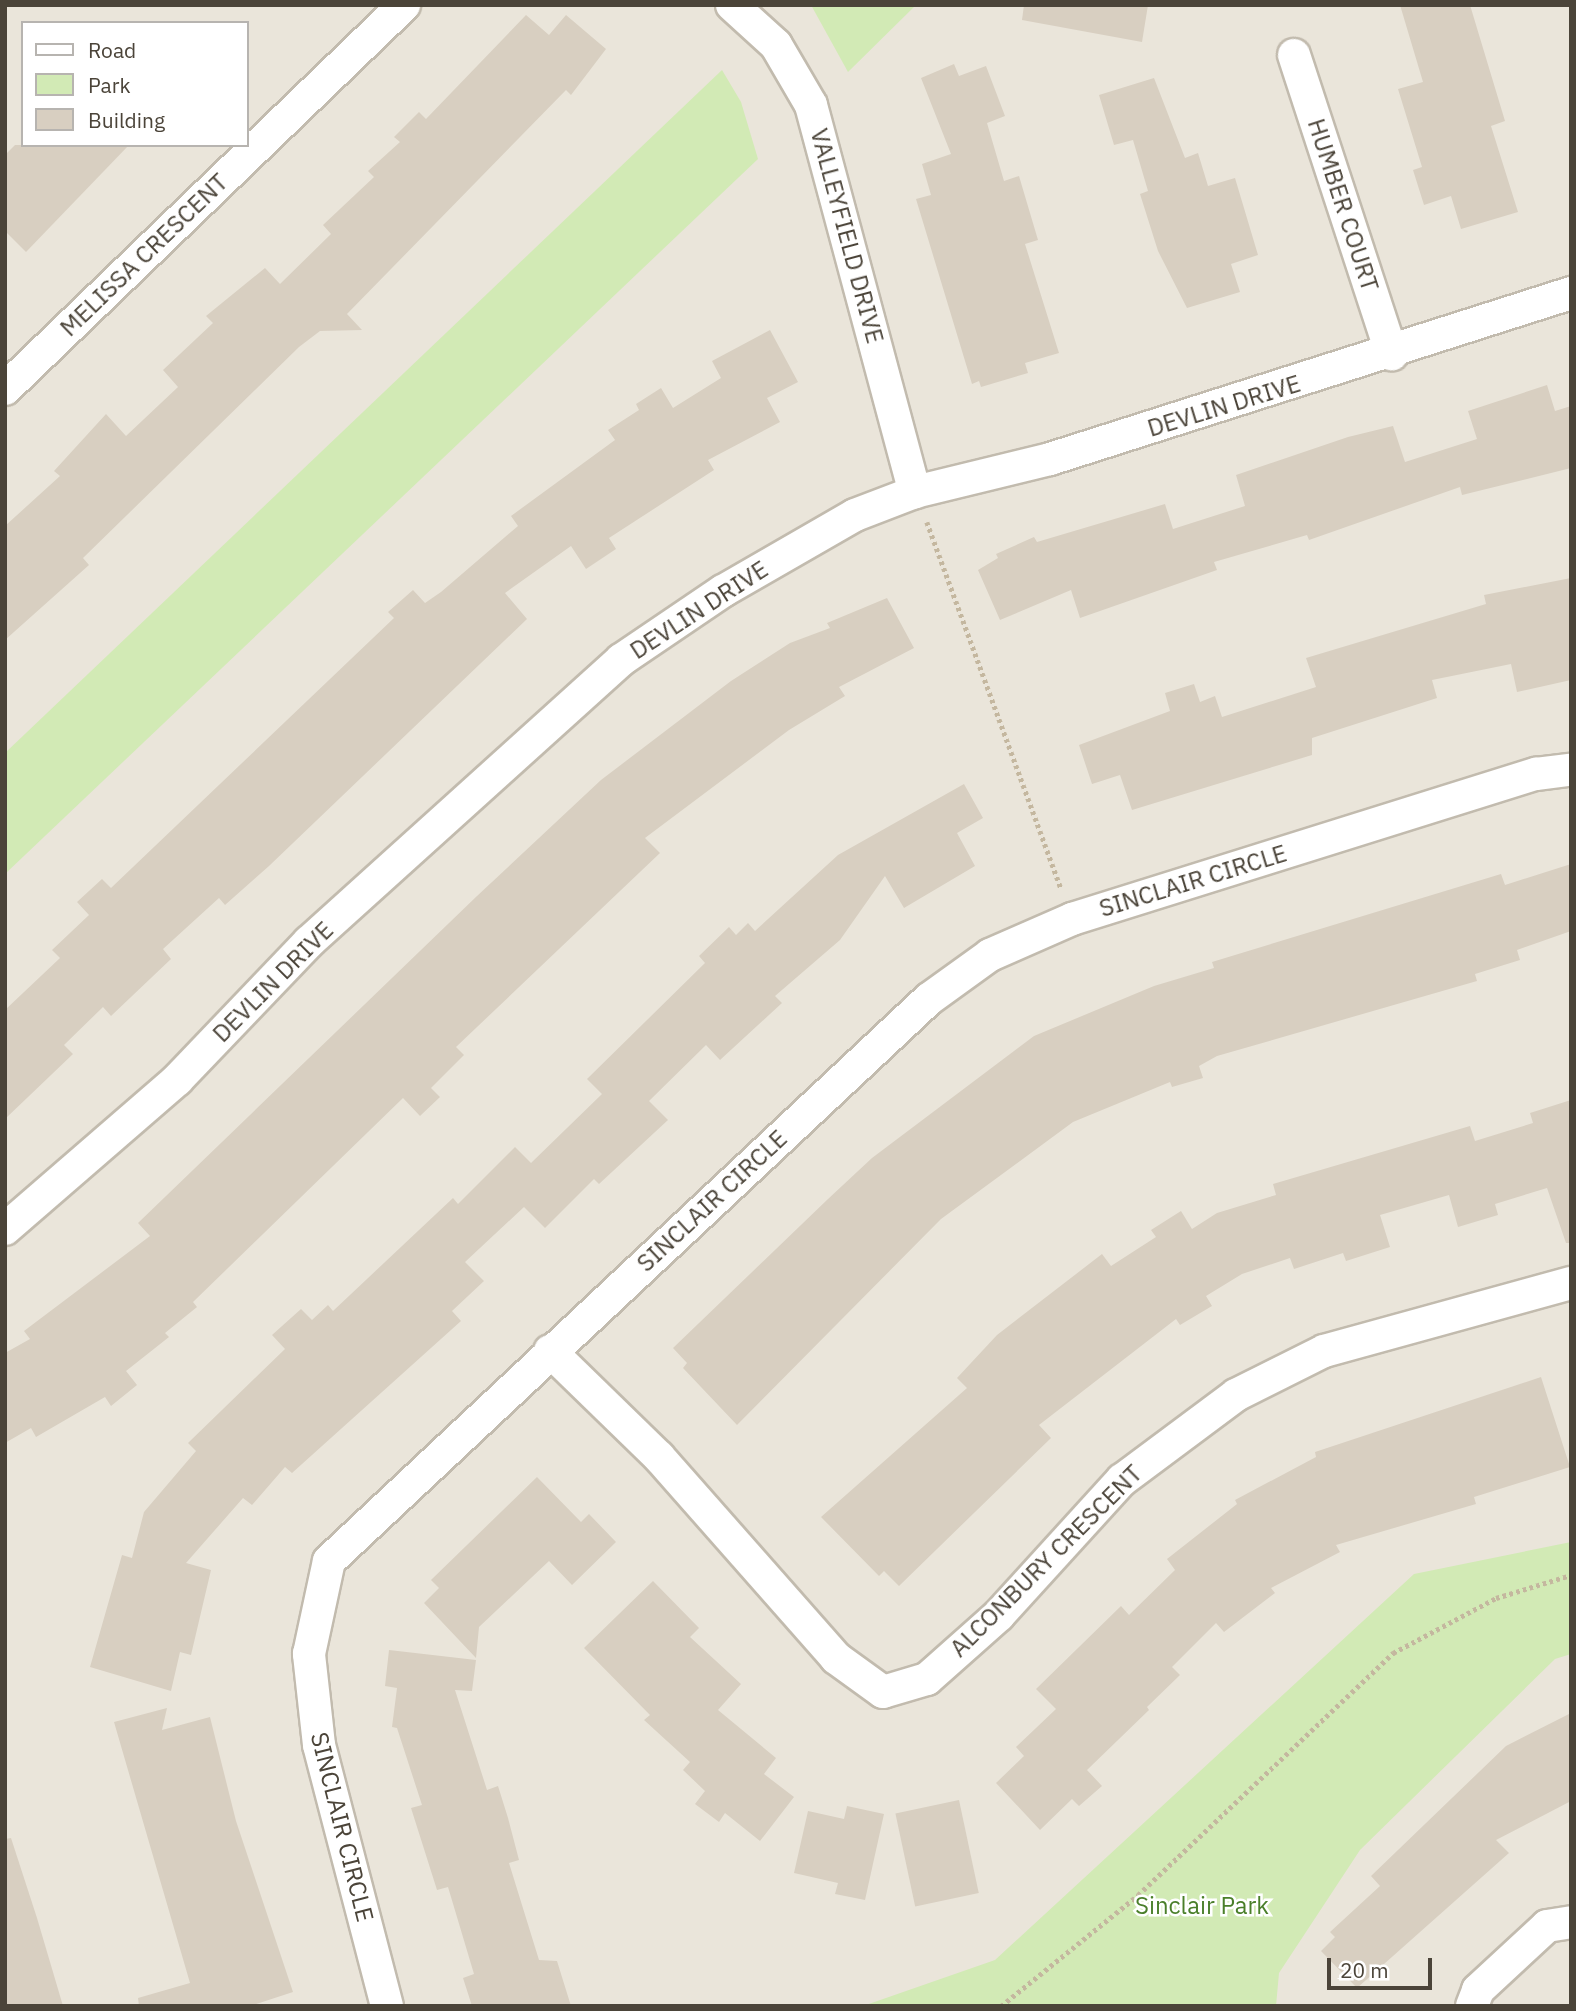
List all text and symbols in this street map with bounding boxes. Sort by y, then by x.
legend [21,21,248,147]
text: Road [88,36,136,64]
text: Park [88,71,131,99]
text: Building [88,106,165,134]
street label: HUMBER COURT [1302,115,1384,295]
street label: VALLEYFIELD DRIVE [804,125,890,347]
street label: MELISSA CRESCENT [54,168,234,342]
street label: DEVLIN DRIVE [1144,369,1304,443]
street label: DEVLIN DRIVE [625,555,773,665]
street label: SINCLAIR CIRCLE [1096,839,1290,923]
street label: DEVLIN DRIVE [207,916,339,1048]
street label: SINCLAIR CIRCLE [631,1124,793,1278]
street label: ALCONBURY CRESCENT [944,1459,1148,1663]
street label: SINCLAIR CIRCLE [305,1729,379,1925]
park label: Sinclair Park [1135,1892,1269,1920]
scale bar [1331,1944,1436,1988]
text: 20 m [1340,1956,1389,1984]

